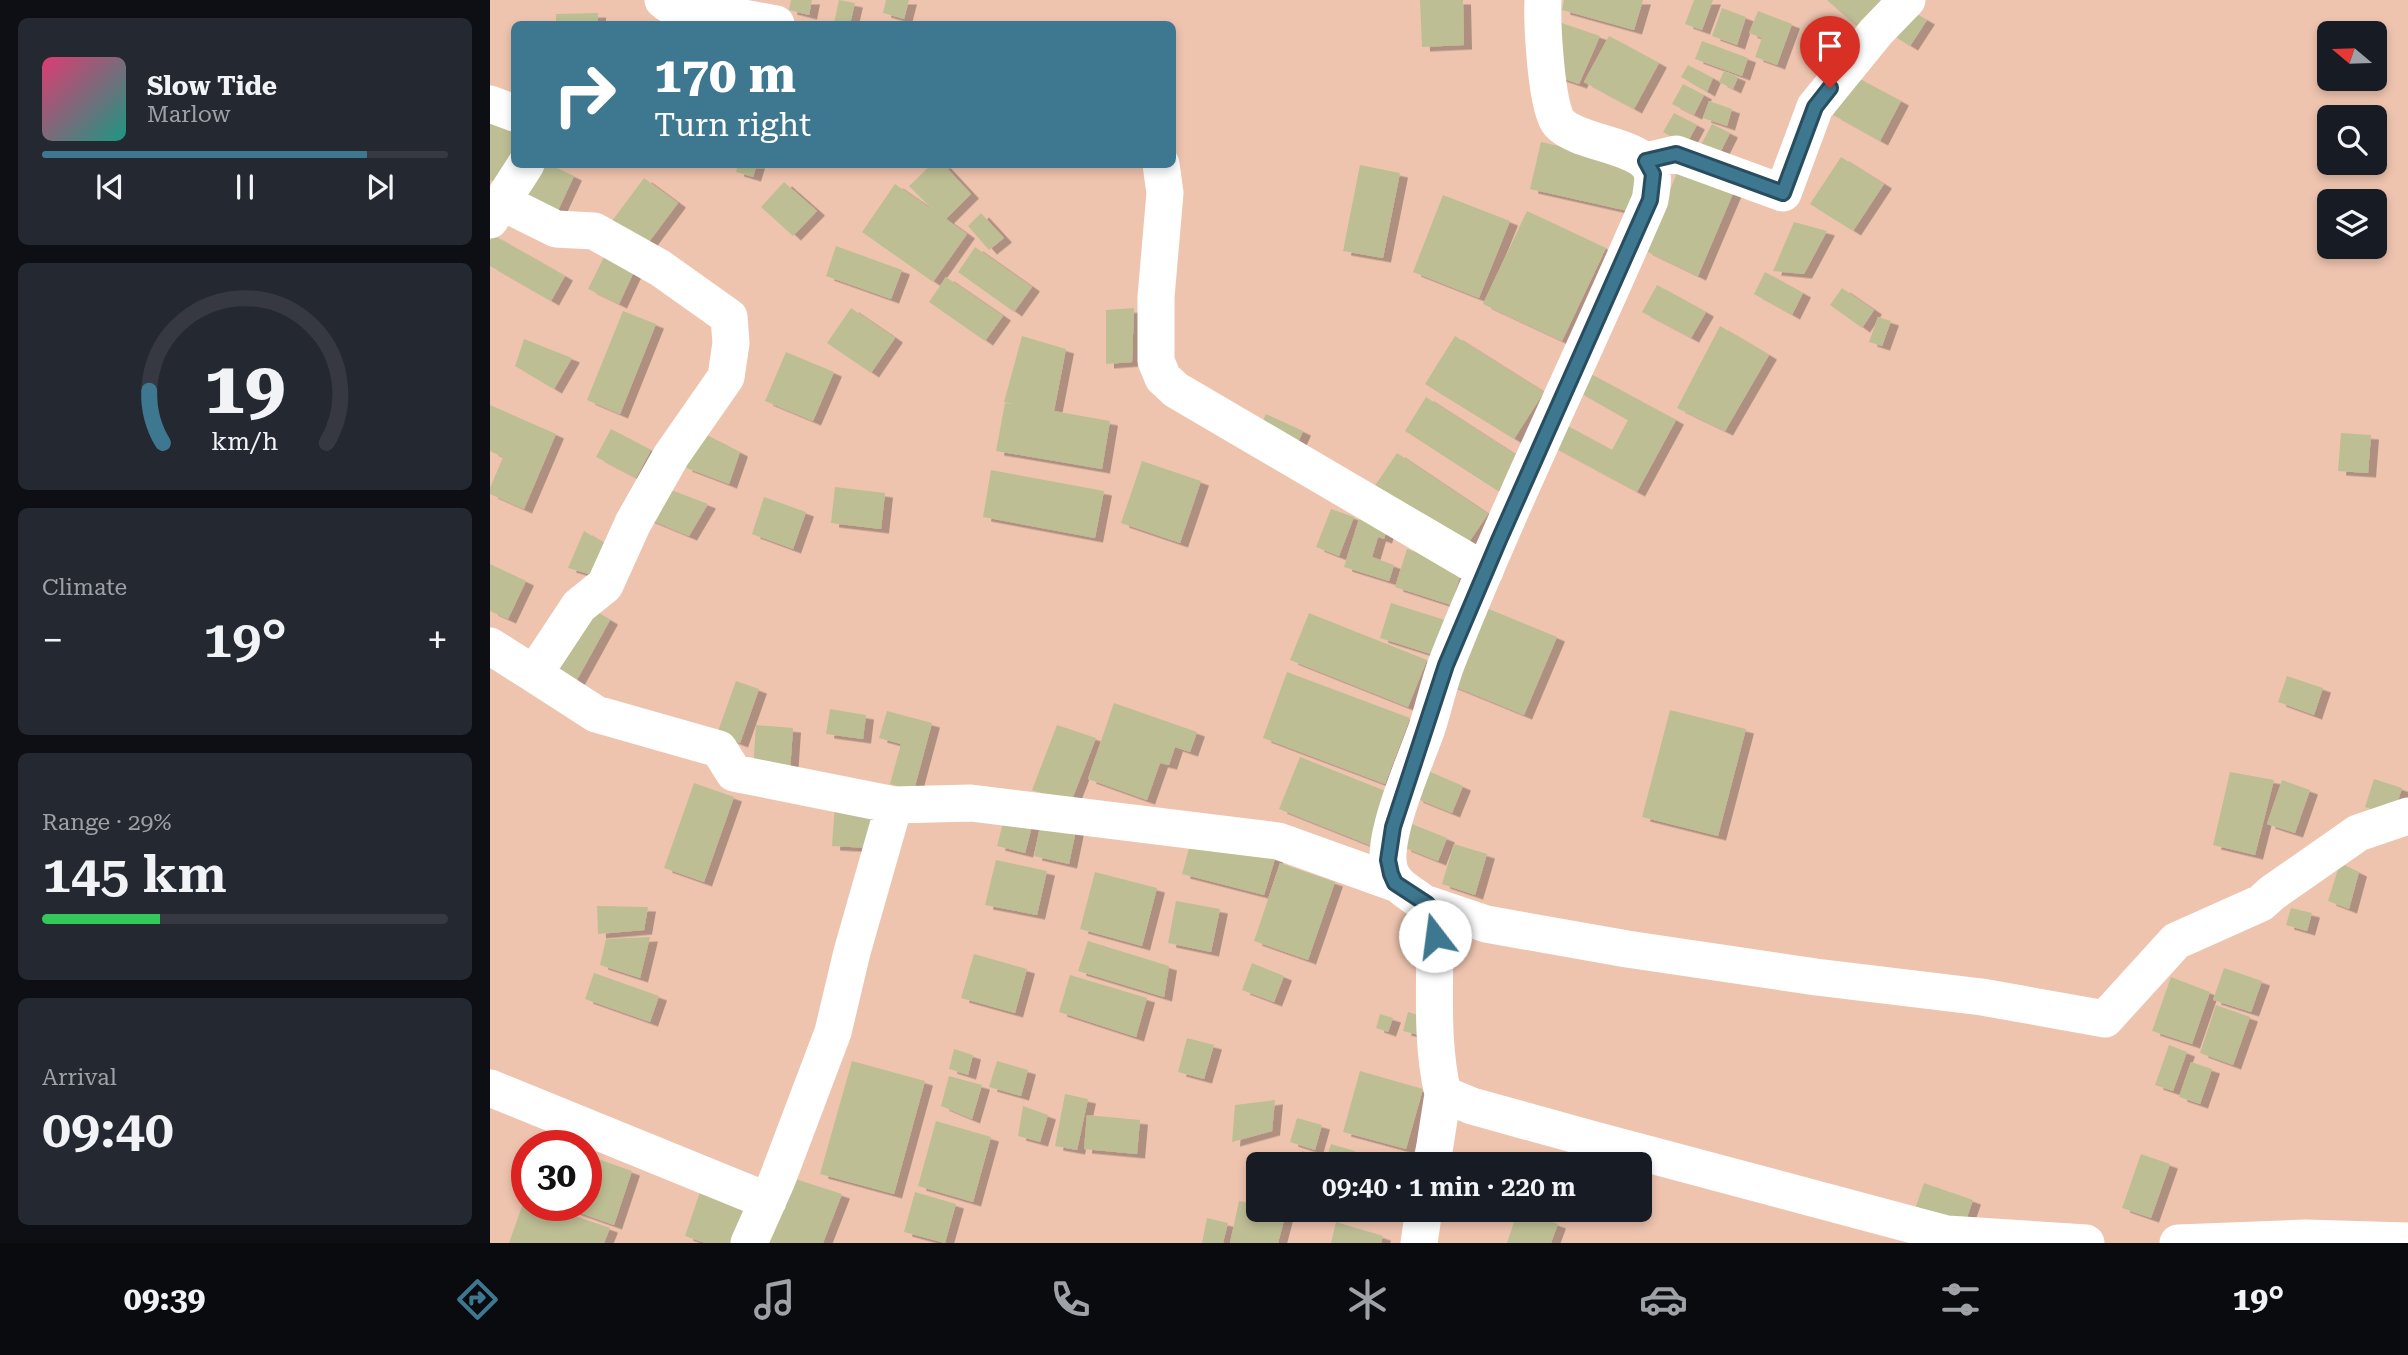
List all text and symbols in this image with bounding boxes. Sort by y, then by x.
pin [1800,16,1860,88]
north arrow [2317,21,2387,91]
map controls [2317,21,2387,259]
icon: arrive [1811,27,1849,65]
text: 170 m [654,47,796,104]
icon: right [539,49,630,140]
text: Slow Tide [147,71,277,101]
text: Marlow [147,101,230,128]
button: search [2317,105,2387,175]
text: Turn right [654,106,811,144]
icon: previous [91,168,129,206]
icon: pause [226,168,264,206]
icon: next [361,168,399,206]
button: layers [2317,189,2387,259]
text: 19 [204,346,286,431]
text: km/h [212,426,278,455]
text: Climate [42,574,127,601]
text: 19° [203,609,287,670]
text: − [42,618,63,662]
text: + [427,618,448,662]
text: Range · 29% [42,809,171,836]
text: 145 km [42,844,227,905]
position arrow [1398,899,1472,973]
text: Arrival [42,1064,117,1091]
text: 09:40 [42,1099,174,1160]
speed limit sign: 30 [511,1130,602,1221]
text: 09:40 · 1 min · 220 m [1322,1172,1576,1202]
icon: directions [453,1275,502,1324]
icon: music [750,1275,799,1324]
icon: phone [1046,1275,1095,1324]
icon: climate [1343,1275,1392,1324]
icon: car [1639,1275,1688,1324]
icon: filters [1936,1275,1985,1324]
text: 09:39 [124,1280,205,1318]
text: 19° [2232,1280,2284,1318]

